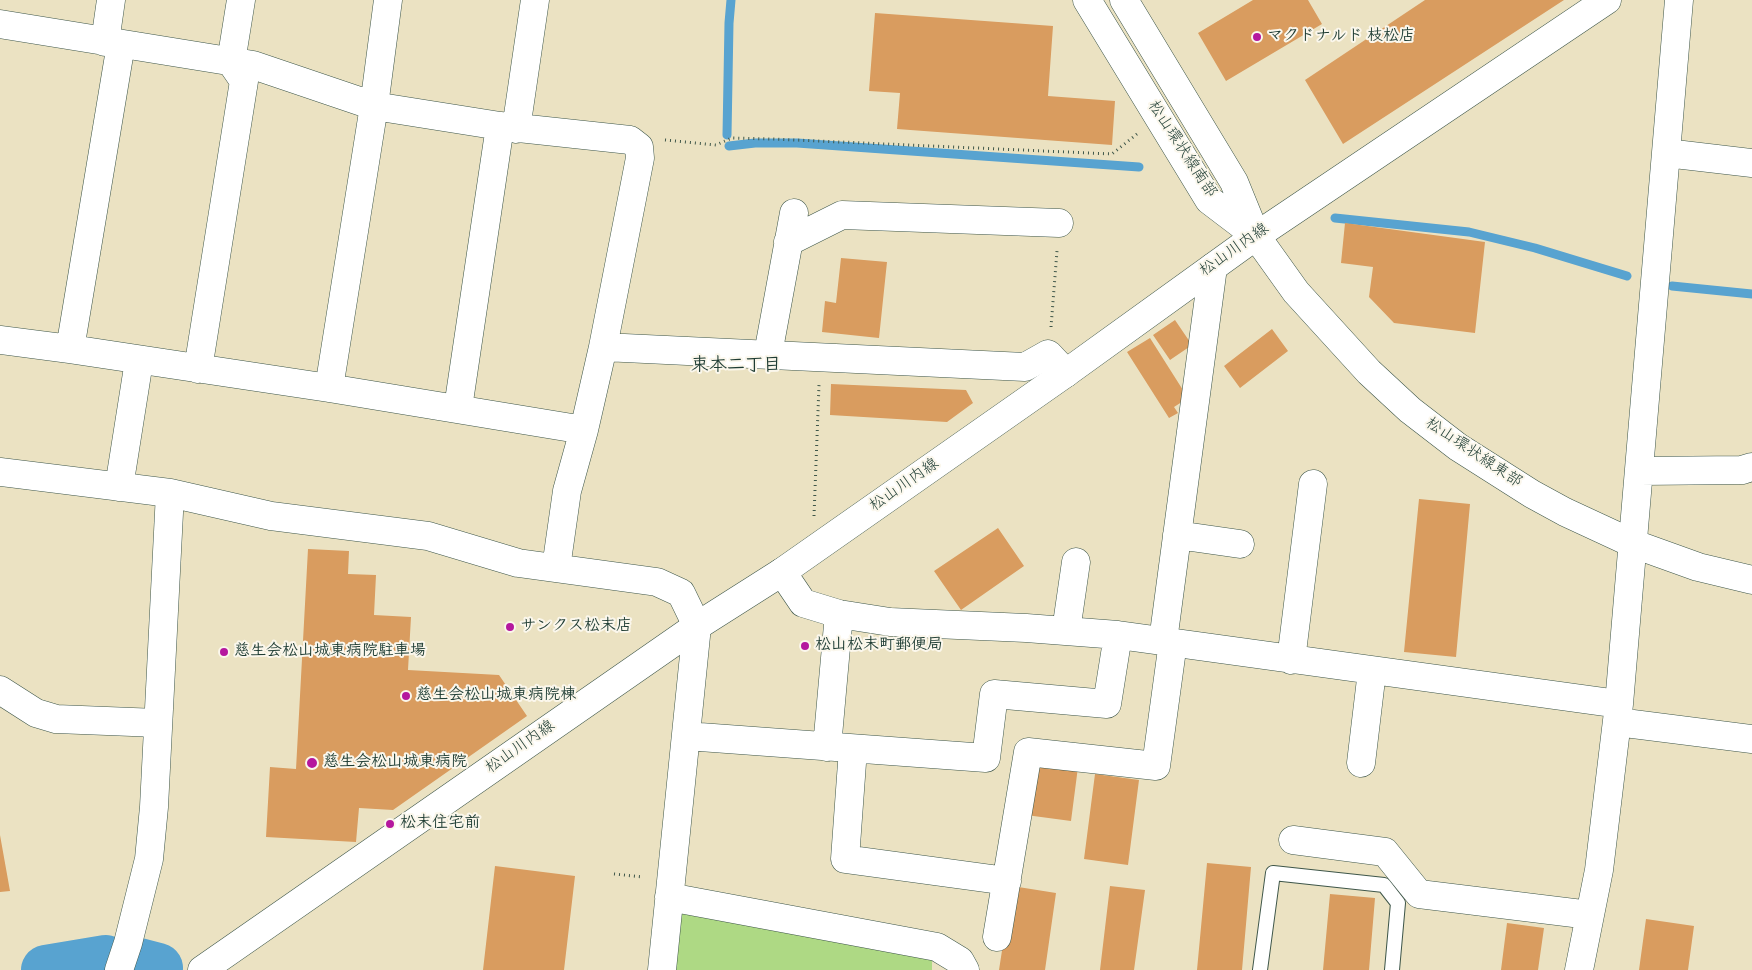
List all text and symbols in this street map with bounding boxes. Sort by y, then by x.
place label: マクドナルド 枝松店 [1267,27,1415,47]
marker: マクドナルド 枝松店 [1251,31,1263,43]
street label: 松山環状線南部 [1142,98,1220,202]
street label: 松山川内線 [1197,220,1273,282]
district label: 束本二丁目 [691,356,781,378]
street label: 松山環状線東部 [1421,415,1525,493]
street label: 松山川内線 [867,455,943,517]
place label: サンクス松末店 [520,617,632,637]
marker: サンクス松末店 [504,621,516,633]
place label: 松山松末町郵便局 [815,636,943,656]
marker: 松山松末町郵便局 [799,640,811,652]
place label: 慈生会松山城東病院駐車場 [234,642,426,662]
marker: 慈生会松山城東病院駐車場 [218,646,230,658]
place label: 慈生会松山城東病院棟 [416,686,576,706]
marker: 慈生会松山城東病院棟 [400,690,412,702]
street label: 松山川内線 [483,717,559,779]
place label: 慈生会松山城東病院 [323,753,467,773]
marker: 慈生会松山城東病院 [305,756,319,770]
place label: 松末住宅前 [400,814,480,834]
marker: 松末住宅前 [384,818,396,830]

